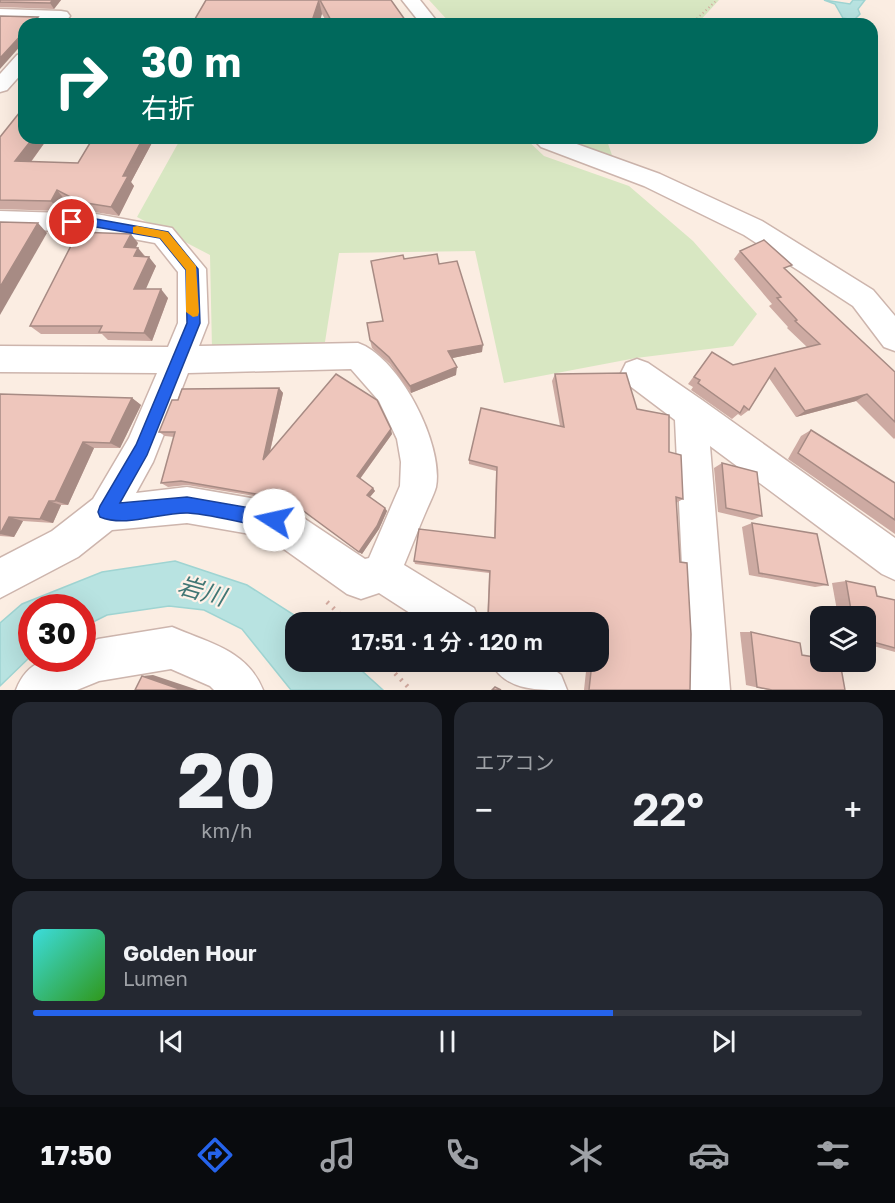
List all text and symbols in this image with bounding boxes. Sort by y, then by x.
text: 30 m [141,36,241,86]
icon: right [42,42,120,120]
text: 右折 [141,92,195,124]
pin [46,196,97,247]
icon: arrive [55,205,88,238]
position arrow [242,488,306,552]
water label: 岩川 [175,569,232,611]
speed limit sign: 30 [18,594,96,672]
map controls [810,606,876,672]
button: layers [810,606,876,672]
text: 17:51 · 1 分 · 120 m [351,628,543,655]
text: 20 [178,732,276,825]
text: エアコン [475,750,555,774]
text: 22° [633,782,704,836]
text: − [475,790,493,829]
text: + [844,790,862,829]
text: km/h [201,818,252,842]
text: Golden Hour [123,939,257,966]
text: Lumen [123,966,188,990]
icon: previous [155,1025,188,1058]
icon: pause [431,1025,464,1058]
icon: next [707,1025,740,1058]
icon: directions [194,1134,236,1176]
icon: music [317,1134,359,1176]
icon: phone [441,1134,483,1176]
icon: climate [565,1134,607,1176]
icon: car [688,1134,730,1176]
icon: filters [812,1134,854,1176]
text: 17:50 [41,1139,112,1171]

